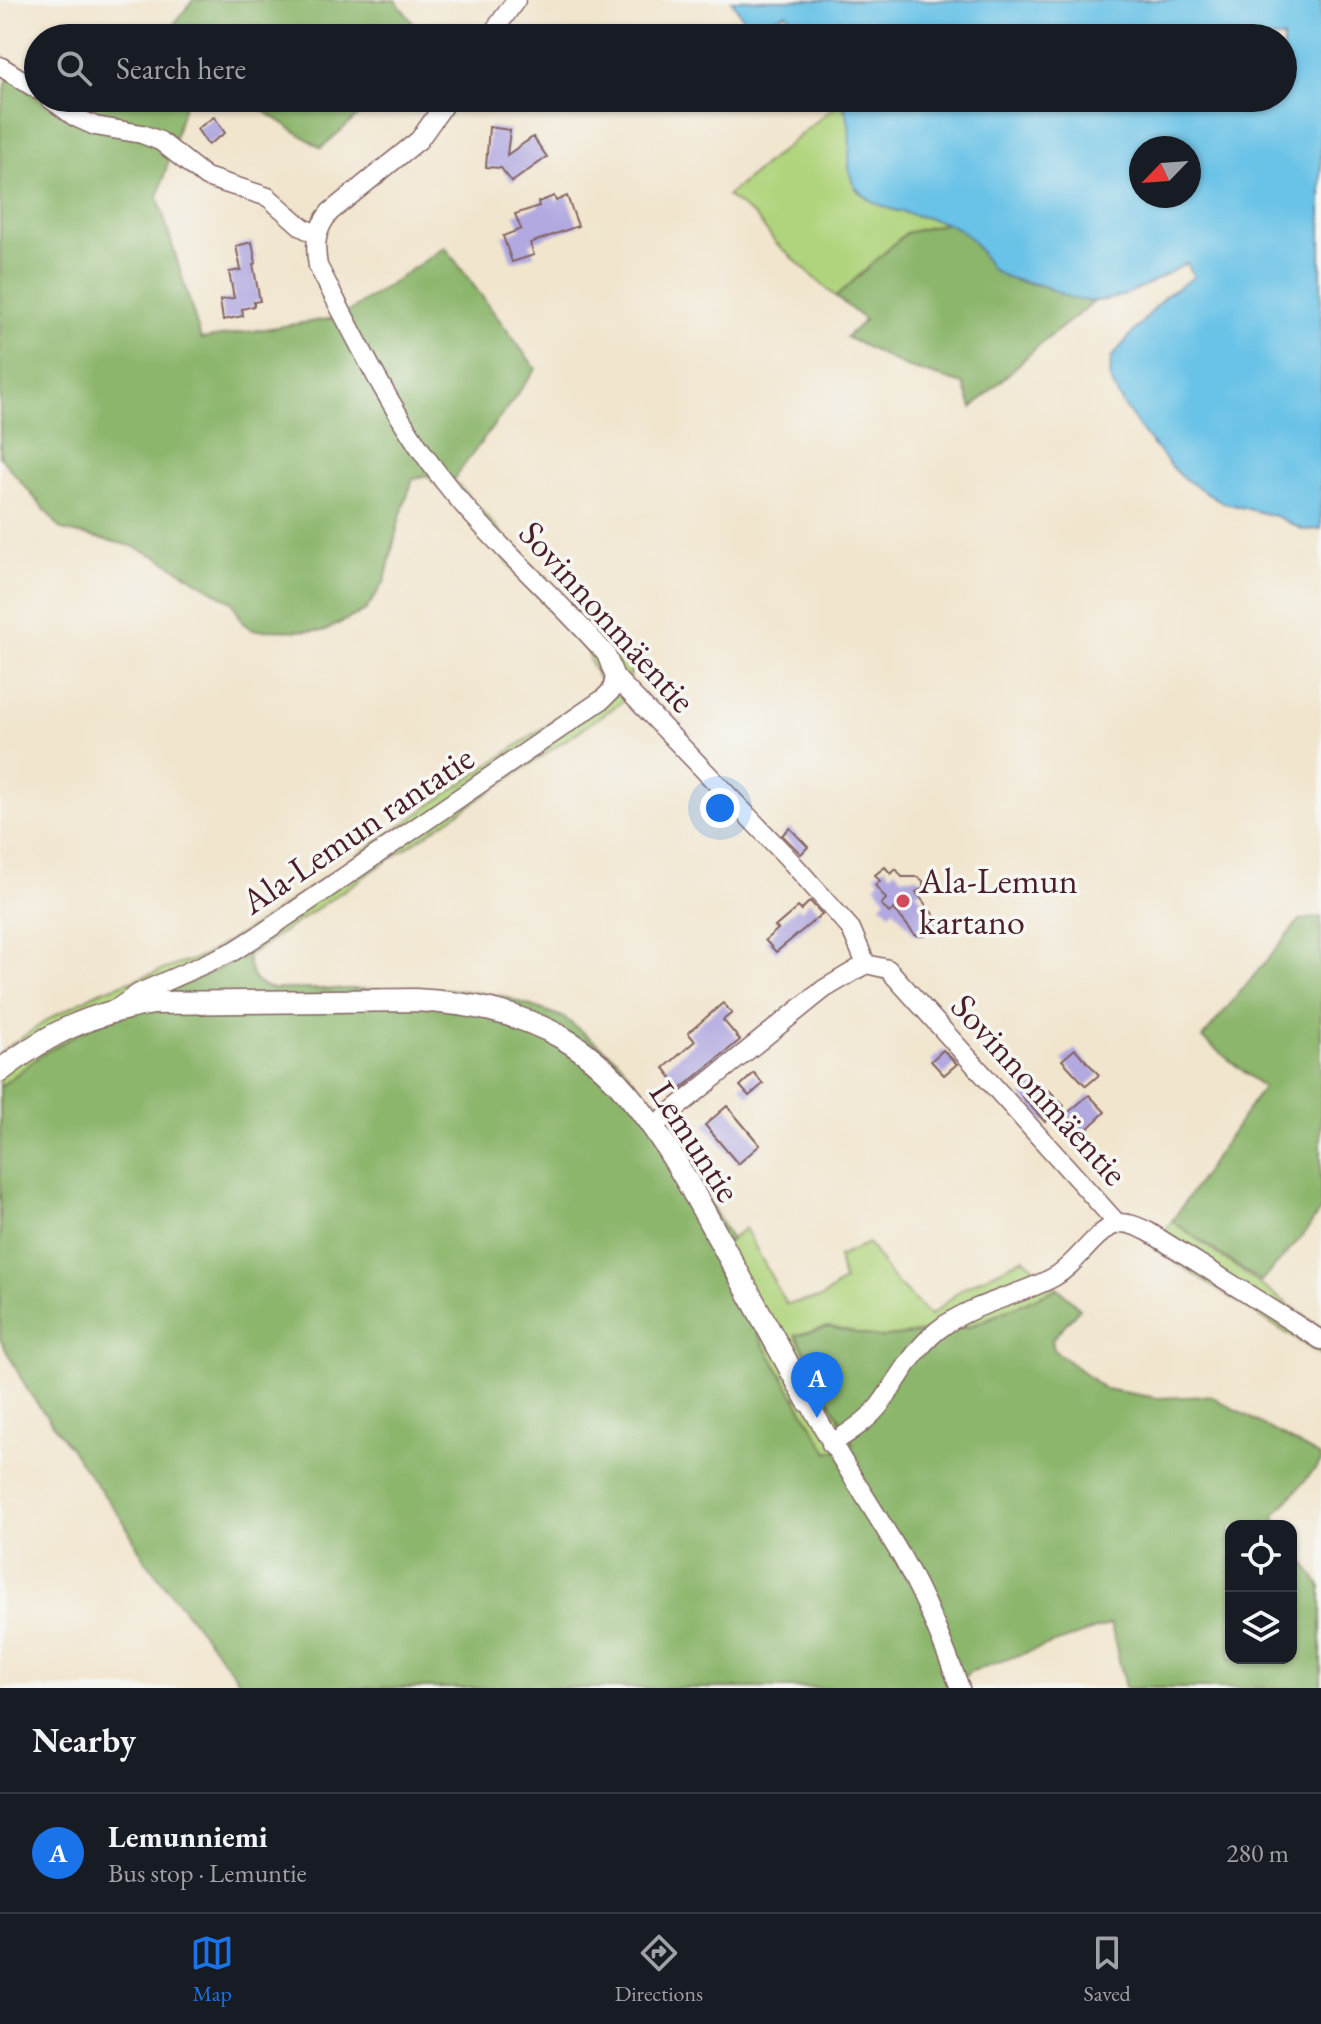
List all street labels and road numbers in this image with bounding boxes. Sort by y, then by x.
street label: Sovinnonmäentie [509,510,706,722]
street label: Ala-Lemun rantatie [231,734,483,925]
street label: Sovinnonmäentie [941,983,1138,1195]
street label: Lemuntie [639,1072,752,1211]

